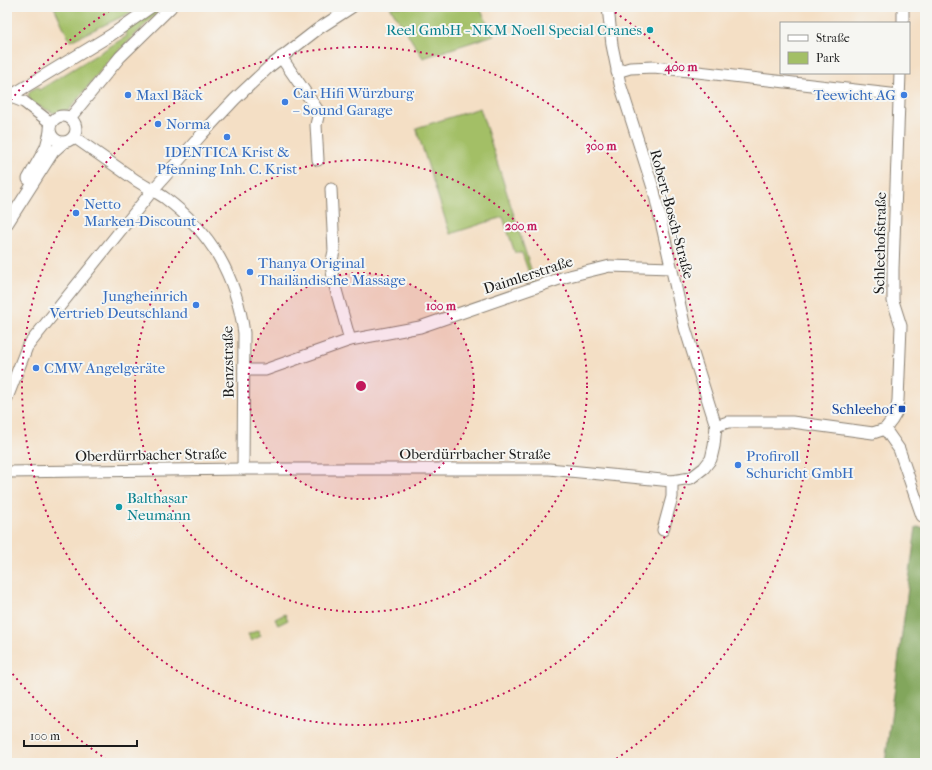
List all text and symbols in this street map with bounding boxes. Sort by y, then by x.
place label: Reel GmbH - NKM Noell Special Cranes [386,21,642,39]
legend [780,22,910,74]
marker: Reel GmbH - NKM Noell Special Cranes [645,25,655,35]
text: Straße [816,31,850,45]
text: Park [816,51,841,65]
text: 400 m [664,60,698,75]
place label: Car Hifi Würzburg – Sound Garage [293,84,415,119]
place label: Maxl Bäck [136,86,203,104]
place label: Teewicht AG [814,86,896,104]
marker: Maxl Bäck [123,90,133,100]
marker: Teewicht AG [899,90,909,100]
marker: Car Hifi Würzburg – Sound Garage [280,97,290,107]
place label: Norma [166,115,211,133]
marker: Norma [153,119,163,129]
marker: IDENTICA Krist & Pfenning Inh. C. Krist [222,132,232,142]
text: 300 m [586,139,617,154]
place label: IDENTICA Krist & Pfenning Inh. C. Krist [157,143,298,178]
street label: Robert-Bosch-Straße [646,147,698,281]
street label: Schleehofstraße [870,191,890,294]
place label: Netto Marken-Discount [84,195,197,230]
marker: Netto Marken-Discount [71,208,81,218]
text: 200 m [505,219,538,233]
street label: Daimlerstraße [481,252,576,298]
place label: Thanya Original Thailändische Massage [258,254,406,289]
marker: Thanya Original Thailändische Massage [245,267,255,277]
place label: Jungheinrich Vertrieb Deutschland [49,287,189,322]
text: 100 m [426,299,457,313]
marker: Jungheinrich Vertrieb Deutschland [191,300,201,310]
street label: Benzstraße [218,325,238,398]
place label: CMW Angelgeräte [44,359,166,377]
marker: CMW Angelgeräte [31,363,41,373]
centre of rings [354,379,368,393]
place label: Schleehof [832,400,897,418]
marker: Schleehof [897,404,907,414]
street label: Oberdürrbacher Straße [75,445,227,465]
street label: Oberdürrbacher Straße [399,445,551,463]
place label: Profiroll Schuricht GmbH [746,447,854,482]
marker: Profiroll Schuricht GmbH [733,460,743,470]
place label: Balthasar Neumann [127,489,191,524]
marker: Balthasar Neumann [114,502,124,512]
scale bar [24,722,137,748]
text: 100 m [30,729,60,743]

